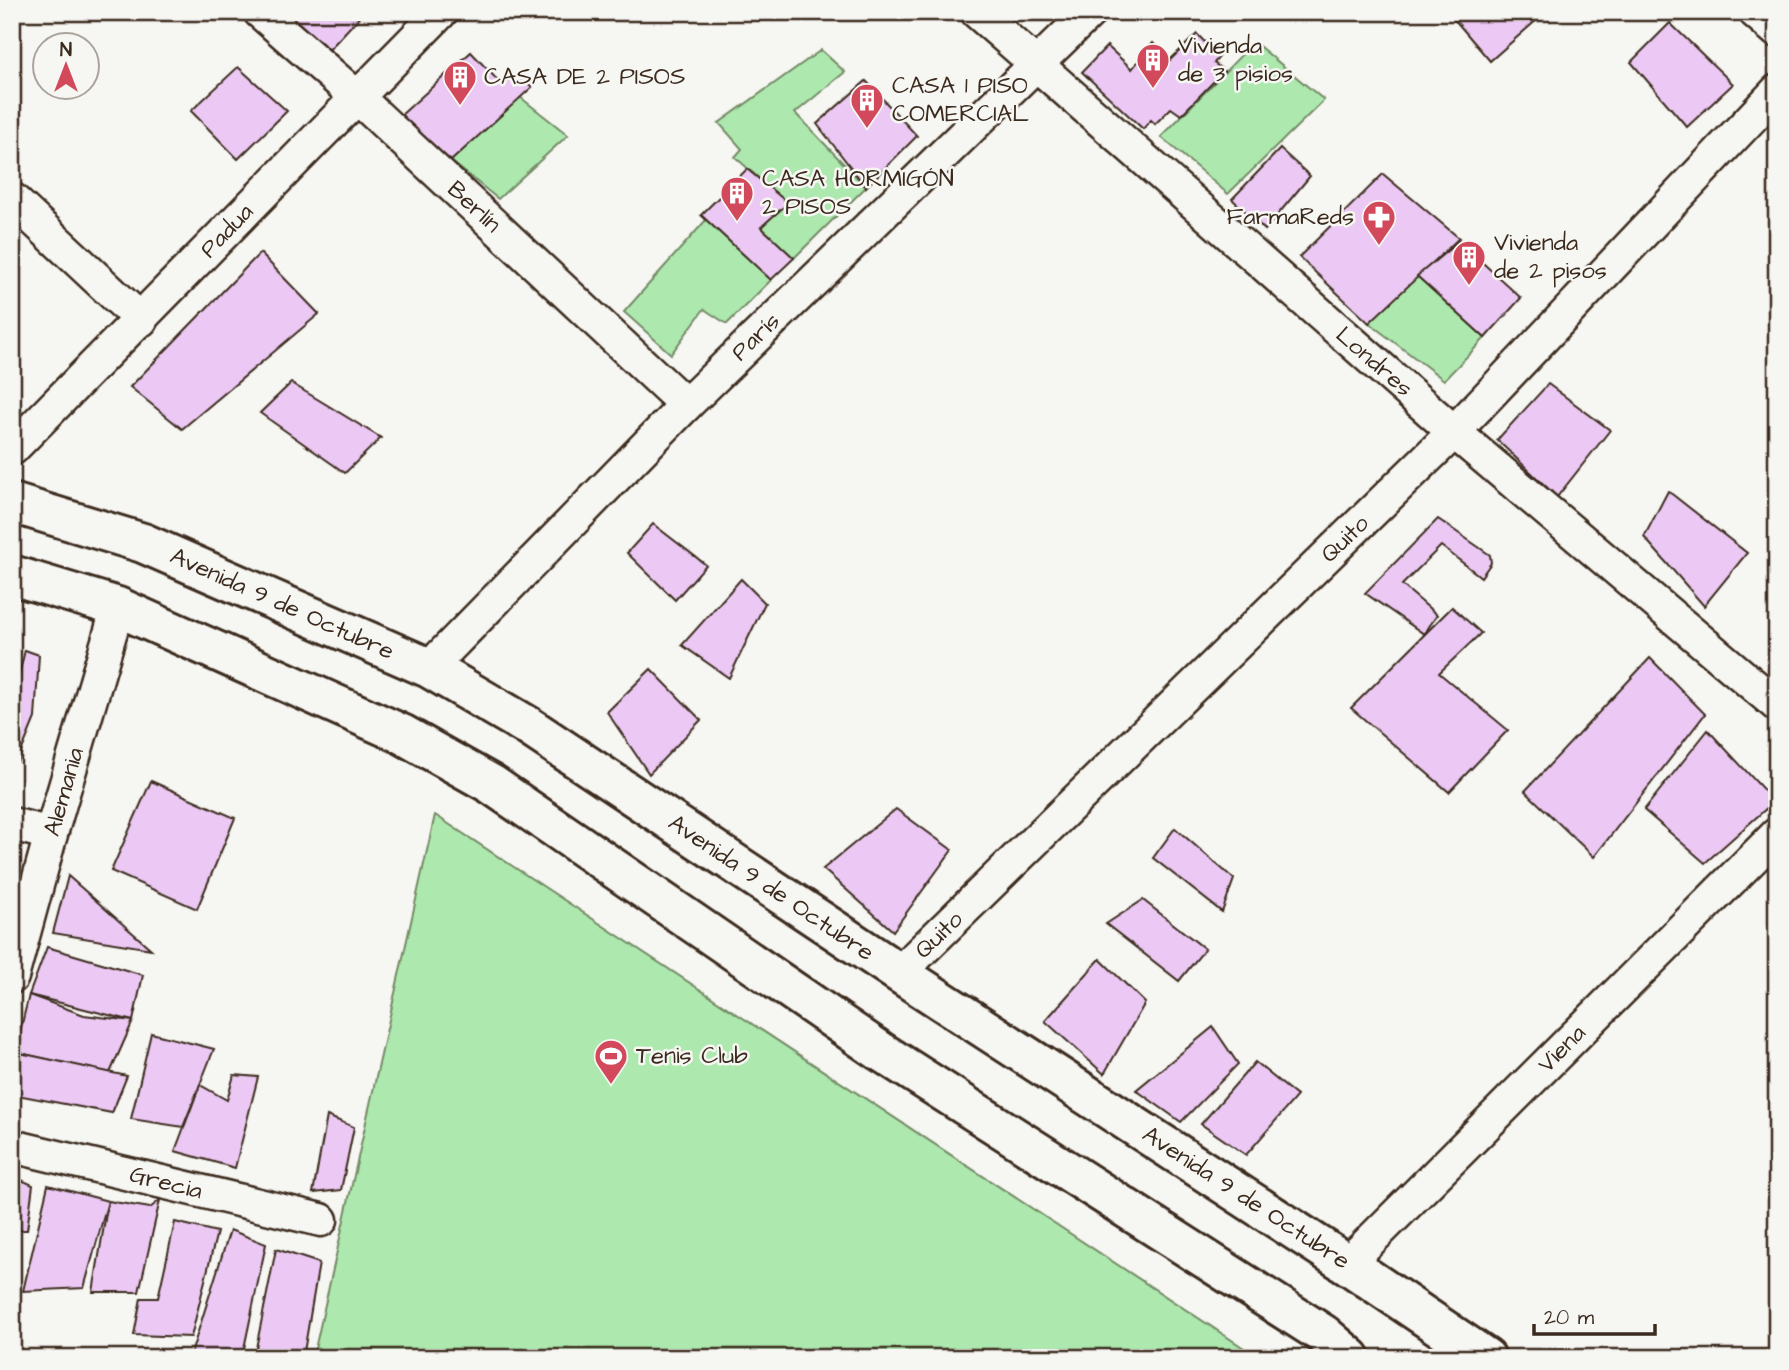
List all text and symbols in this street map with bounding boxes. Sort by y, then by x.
place label: Vivienda de 3 pisios [1178,29,1293,91]
north arrow [32,32,102,102]
text: N [60,37,72,64]
building icon: Vivienda de 3 pisios [1134,41,1172,90]
building icon: CASA DE 2 PISOS [441,58,479,107]
place label: CASA DE 2 PISOS [484,60,685,94]
place label: CASA 1 PISO COMERCIAL [892,69,1029,131]
building icon: CASA 1 PISO COMERCIAL [848,81,886,130]
place label: CASA HORMIGÓN 2 PISOS [762,162,954,224]
street label: Berlín [439,173,509,241]
building icon: CASA HORMIGÓN 2 PISOS [718,174,756,223]
street label: Padua [192,196,262,266]
pharmacy icon: FarmaReds [1360,198,1398,247]
place label: FarmaReds [1227,200,1354,234]
place label: Vivienda de 2 pisos [1494,226,1607,288]
building icon: Vivienda de 2 pisos [1450,238,1488,287]
street label: París [724,305,788,369]
street label: Londres [1328,319,1420,405]
street label: Quito [1313,507,1377,571]
street label: Avenida 9 de Octubre [165,539,399,669]
street label: Alemania [35,744,93,840]
street label: Avenida 9 de Octubre [661,806,881,970]
street label: Quito [907,903,971,967]
street label: Viena [1530,1017,1594,1081]
sports icon: Tenis Club [592,1037,630,1086]
place label: Tenis Club [636,1039,748,1073]
street label: Avenida 9 de Octubre [1135,1118,1357,1278]
street label: Grecia [126,1158,206,1208]
scale bar [1534,1293,1654,1337]
text: 20 m [1544,1303,1595,1332]

